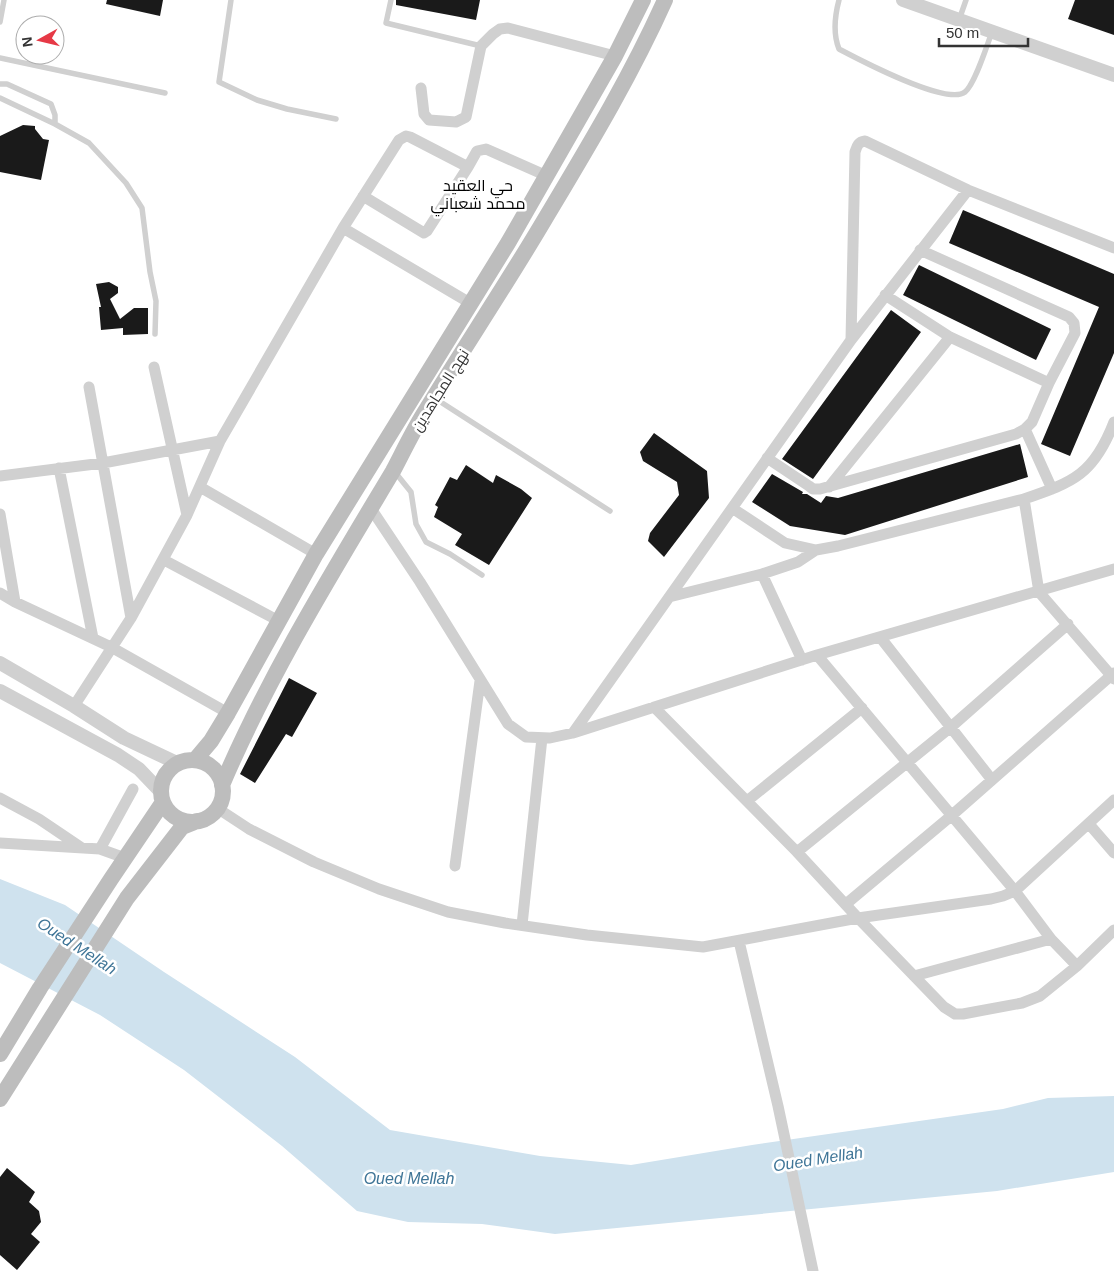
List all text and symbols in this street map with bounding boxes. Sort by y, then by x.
north arrow [15,15,65,65]
scale bar [939,15,1028,47]
text: 50 m [946,24,979,41]
text: N [18,36,36,48]
district label: حي العقيد محمد شعباني [431,177,525,217]
street label: نهج المجاهدين [408,346,475,436]
water label: Oued Mellah [34,914,120,978]
water label: Oued Mellah [772,1143,864,1174]
water label: Oued Mellah [364,1170,454,1187]

